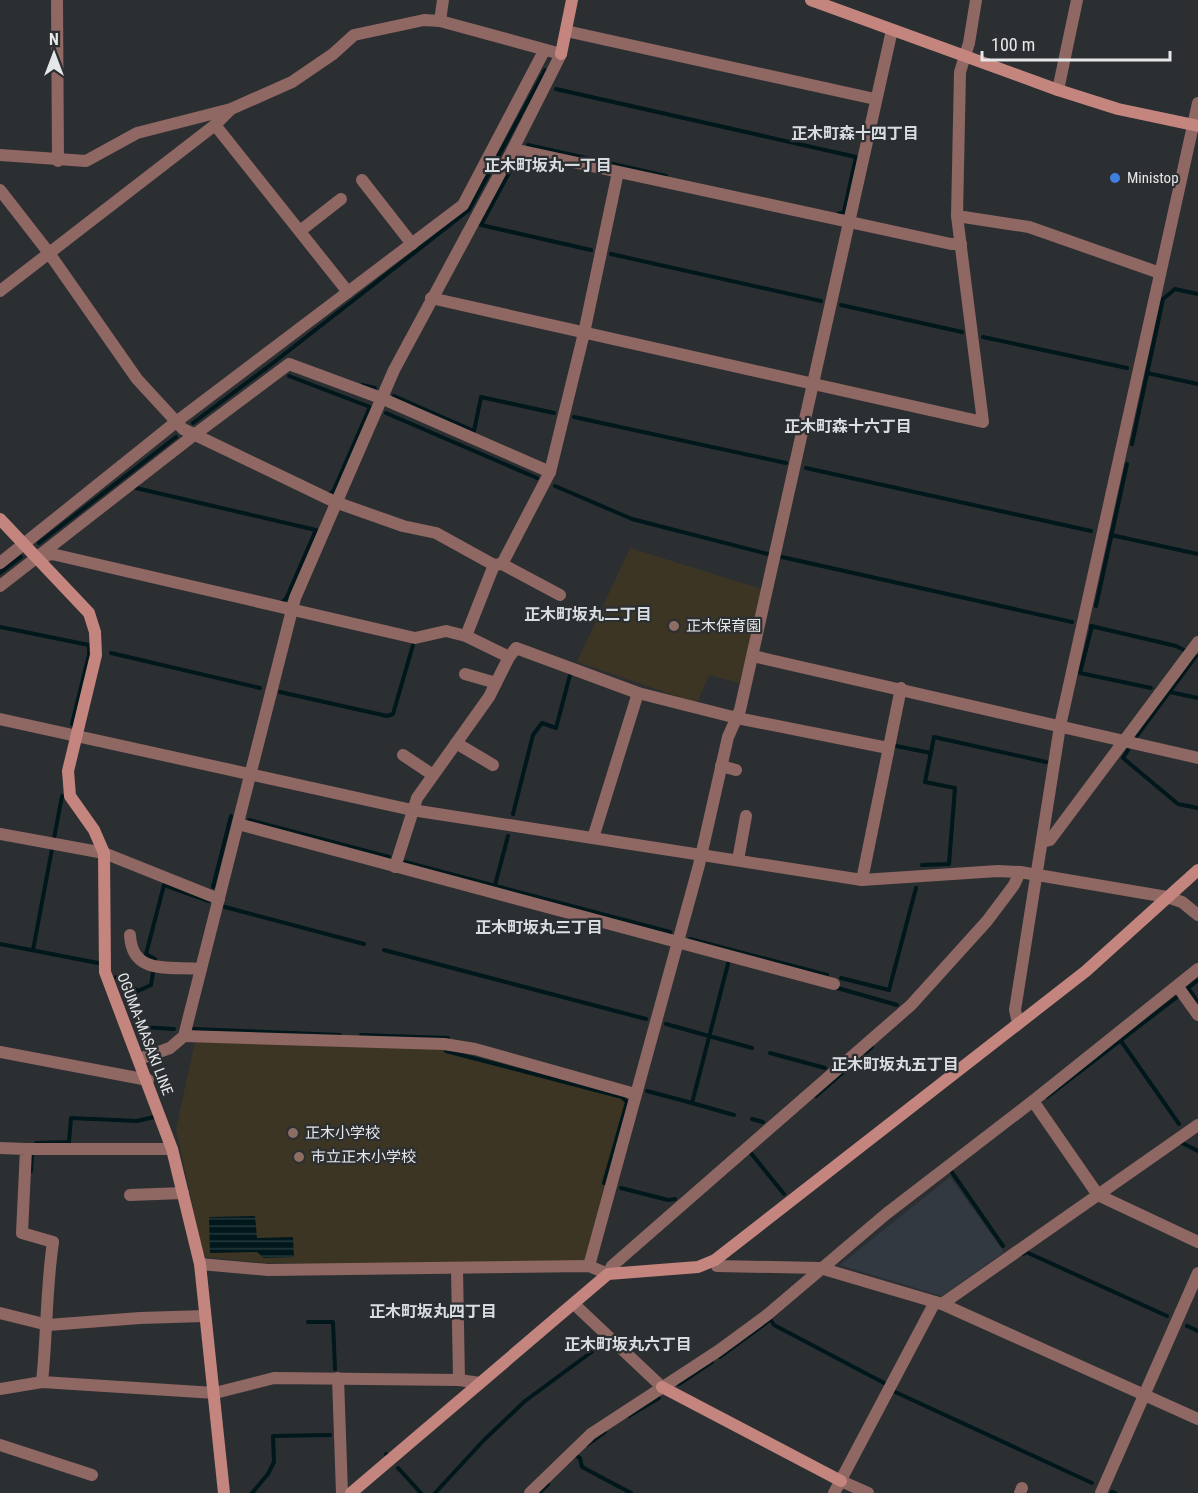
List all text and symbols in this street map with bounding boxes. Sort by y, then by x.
north arrow [24,24,84,84]
scale bar [982,24,1170,62]
text: N [49,30,59,49]
text: 100 m [991,34,1035,55]
district label: 正木町森十四丁目 [791,124,919,143]
district label: 正木町坂丸一丁目 [484,156,612,175]
place label: Ministop [1127,169,1179,187]
marker: Ministop [1108,171,1122,185]
district label: 正木町森十六丁目 [784,417,912,436]
district label: 正木町坂丸二丁目 [524,605,652,624]
place label: 正木保育園 [686,617,761,635]
marker: 正木保育園 [667,619,681,633]
district label: 正木町坂丸三丁目 [475,918,603,937]
street label: OGUMA-MASAKI LINE [113,970,177,1098]
district label: 正木町坂丸五丁目 [831,1055,959,1074]
place label: 正木小学校 [305,1124,380,1142]
marker: 正木小学校 [286,1126,300,1140]
place label: 市立正木小学校 [311,1148,416,1166]
marker: 市立正木小学校 [292,1150,306,1164]
district label: 正木町坂丸四丁目 [369,1302,497,1321]
district label: 正木町坂丸六丁目 [564,1335,692,1354]

